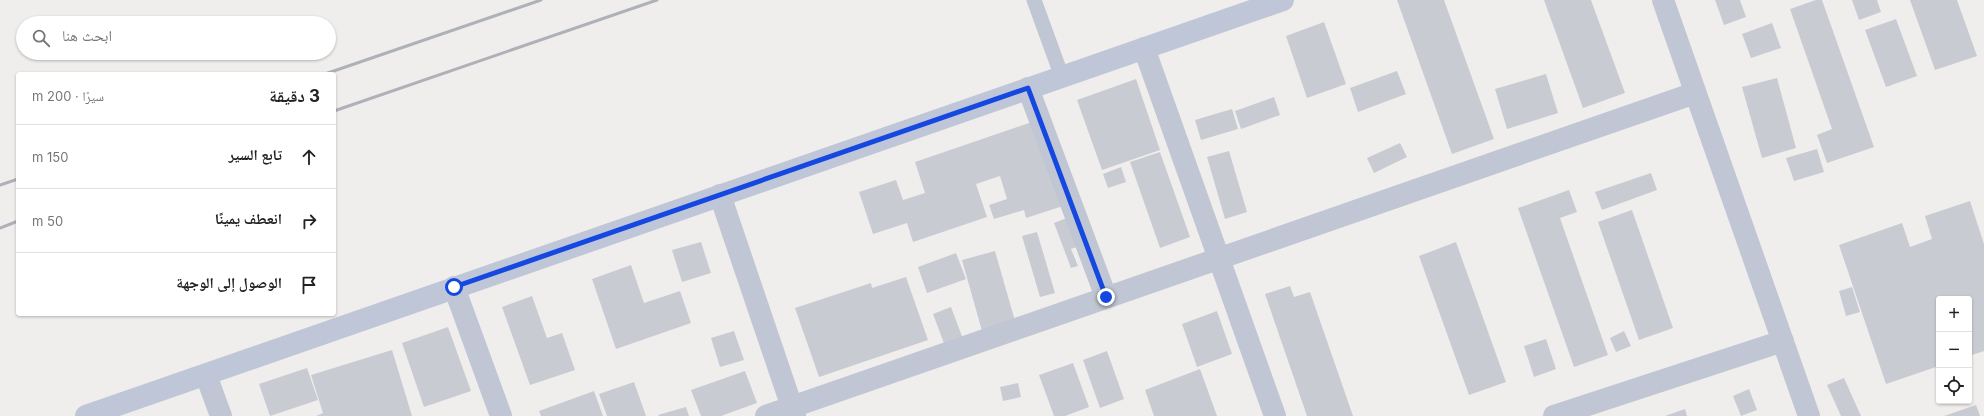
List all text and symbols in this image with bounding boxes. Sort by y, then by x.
search box [16,16,336,60]
text: ابحث هنا [62,26,112,45]
icon: search [30,27,52,49]
text: 3 دقيقة [269,86,320,106]
text: سيرًا · 200 m [32,88,104,104]
text: تابع السير [228,145,282,164]
icon: ahead [298,146,320,168]
text: 150 m [32,149,68,165]
text: انعطف يمينًا [215,209,282,228]
icon: right [298,210,320,232]
text: 50 m [32,213,63,229]
text: الوصول إلى الوجهة [176,273,282,292]
icon: arrive [298,274,320,296]
route start [445,278,463,296]
route end [1097,288,1115,306]
map controls [1936,296,1972,404]
button: + [1936,296,1972,332]
button: − [1936,332,1972,368]
button: locate [1936,368,1972,404]

